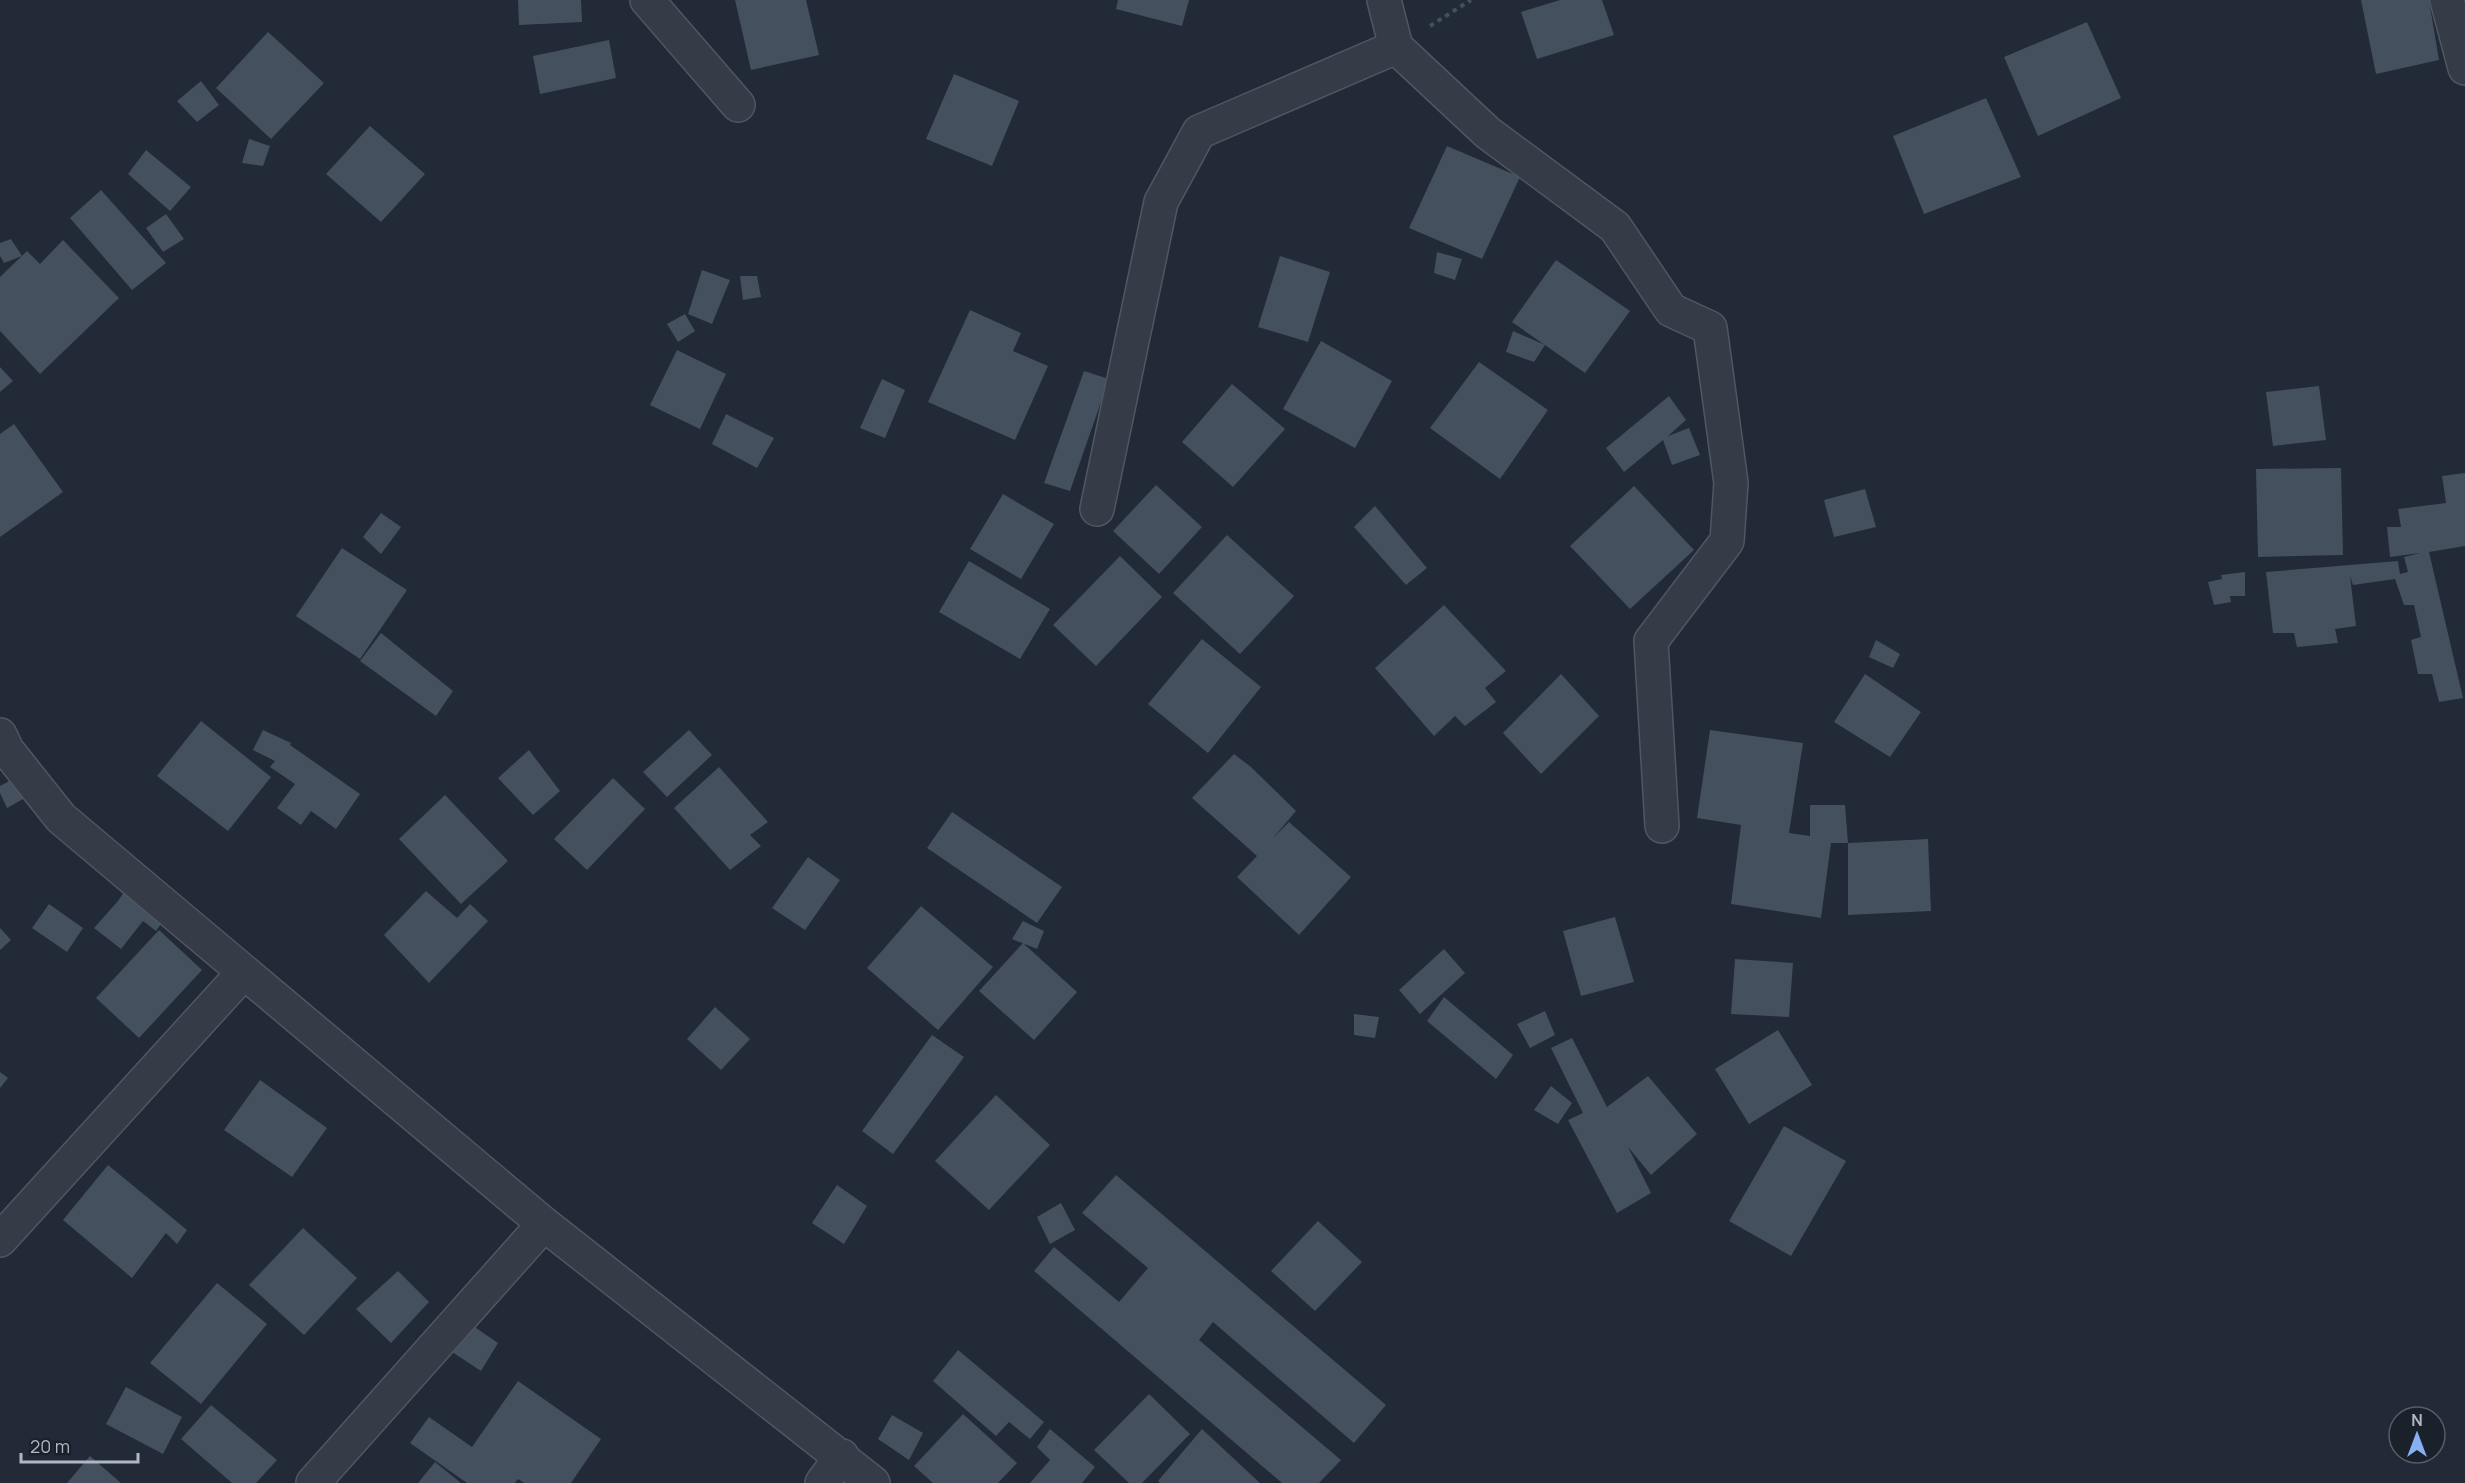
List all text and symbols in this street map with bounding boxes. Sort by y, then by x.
north arrow [2387,1405,2447,1465]
text: N [2411,1409,2423,1431]
scale bar [21,1426,138,1464]
text: 20 m [30,1434,70,1458]

